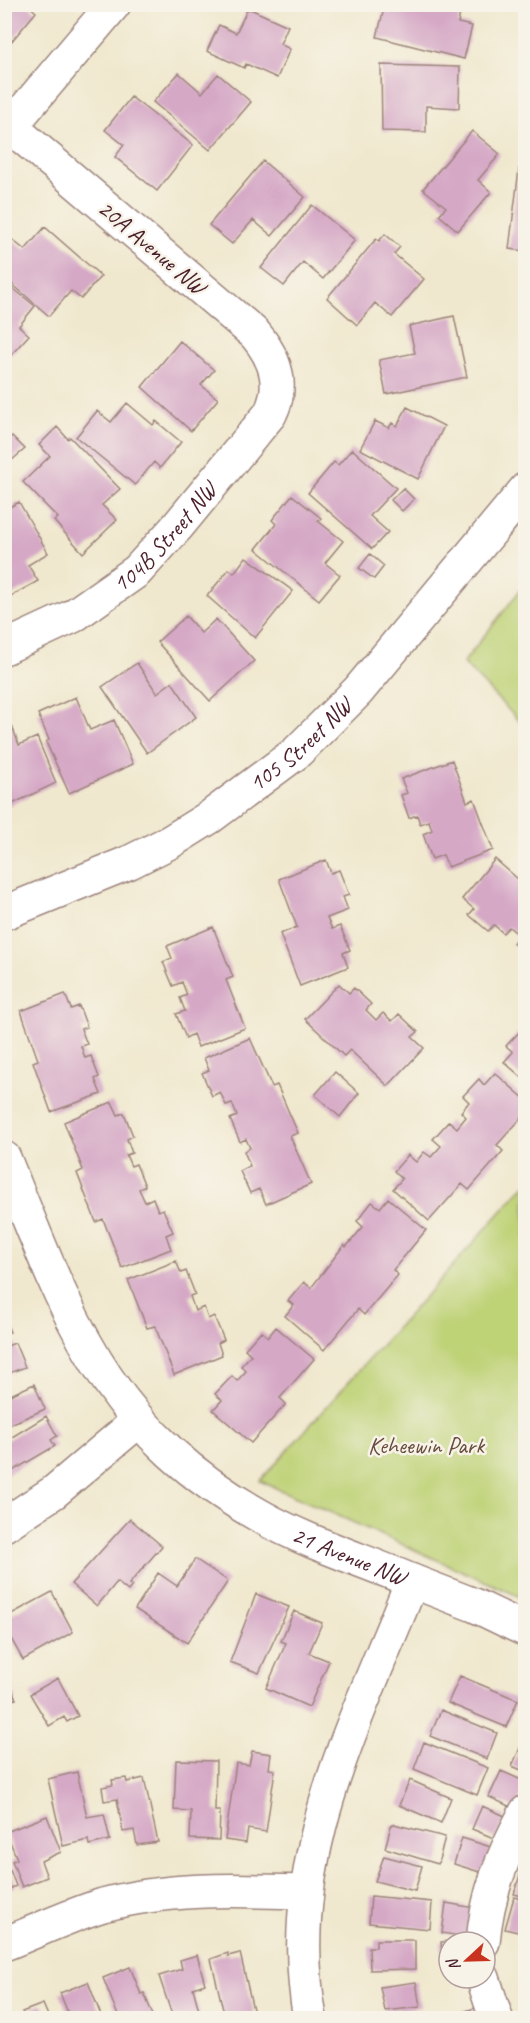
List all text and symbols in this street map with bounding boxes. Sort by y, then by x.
street label: 20A Avenue NW [92,193,214,303]
street label: 104B Street NW [107,473,225,598]
street label: 105 Street NW [243,689,360,798]
park label: Keheewin Park [368,1430,486,1460]
street label: 21 Avenue NW [287,1519,413,1593]
north arrow [437,1930,497,1990]
text: N [442,1954,465,1974]

